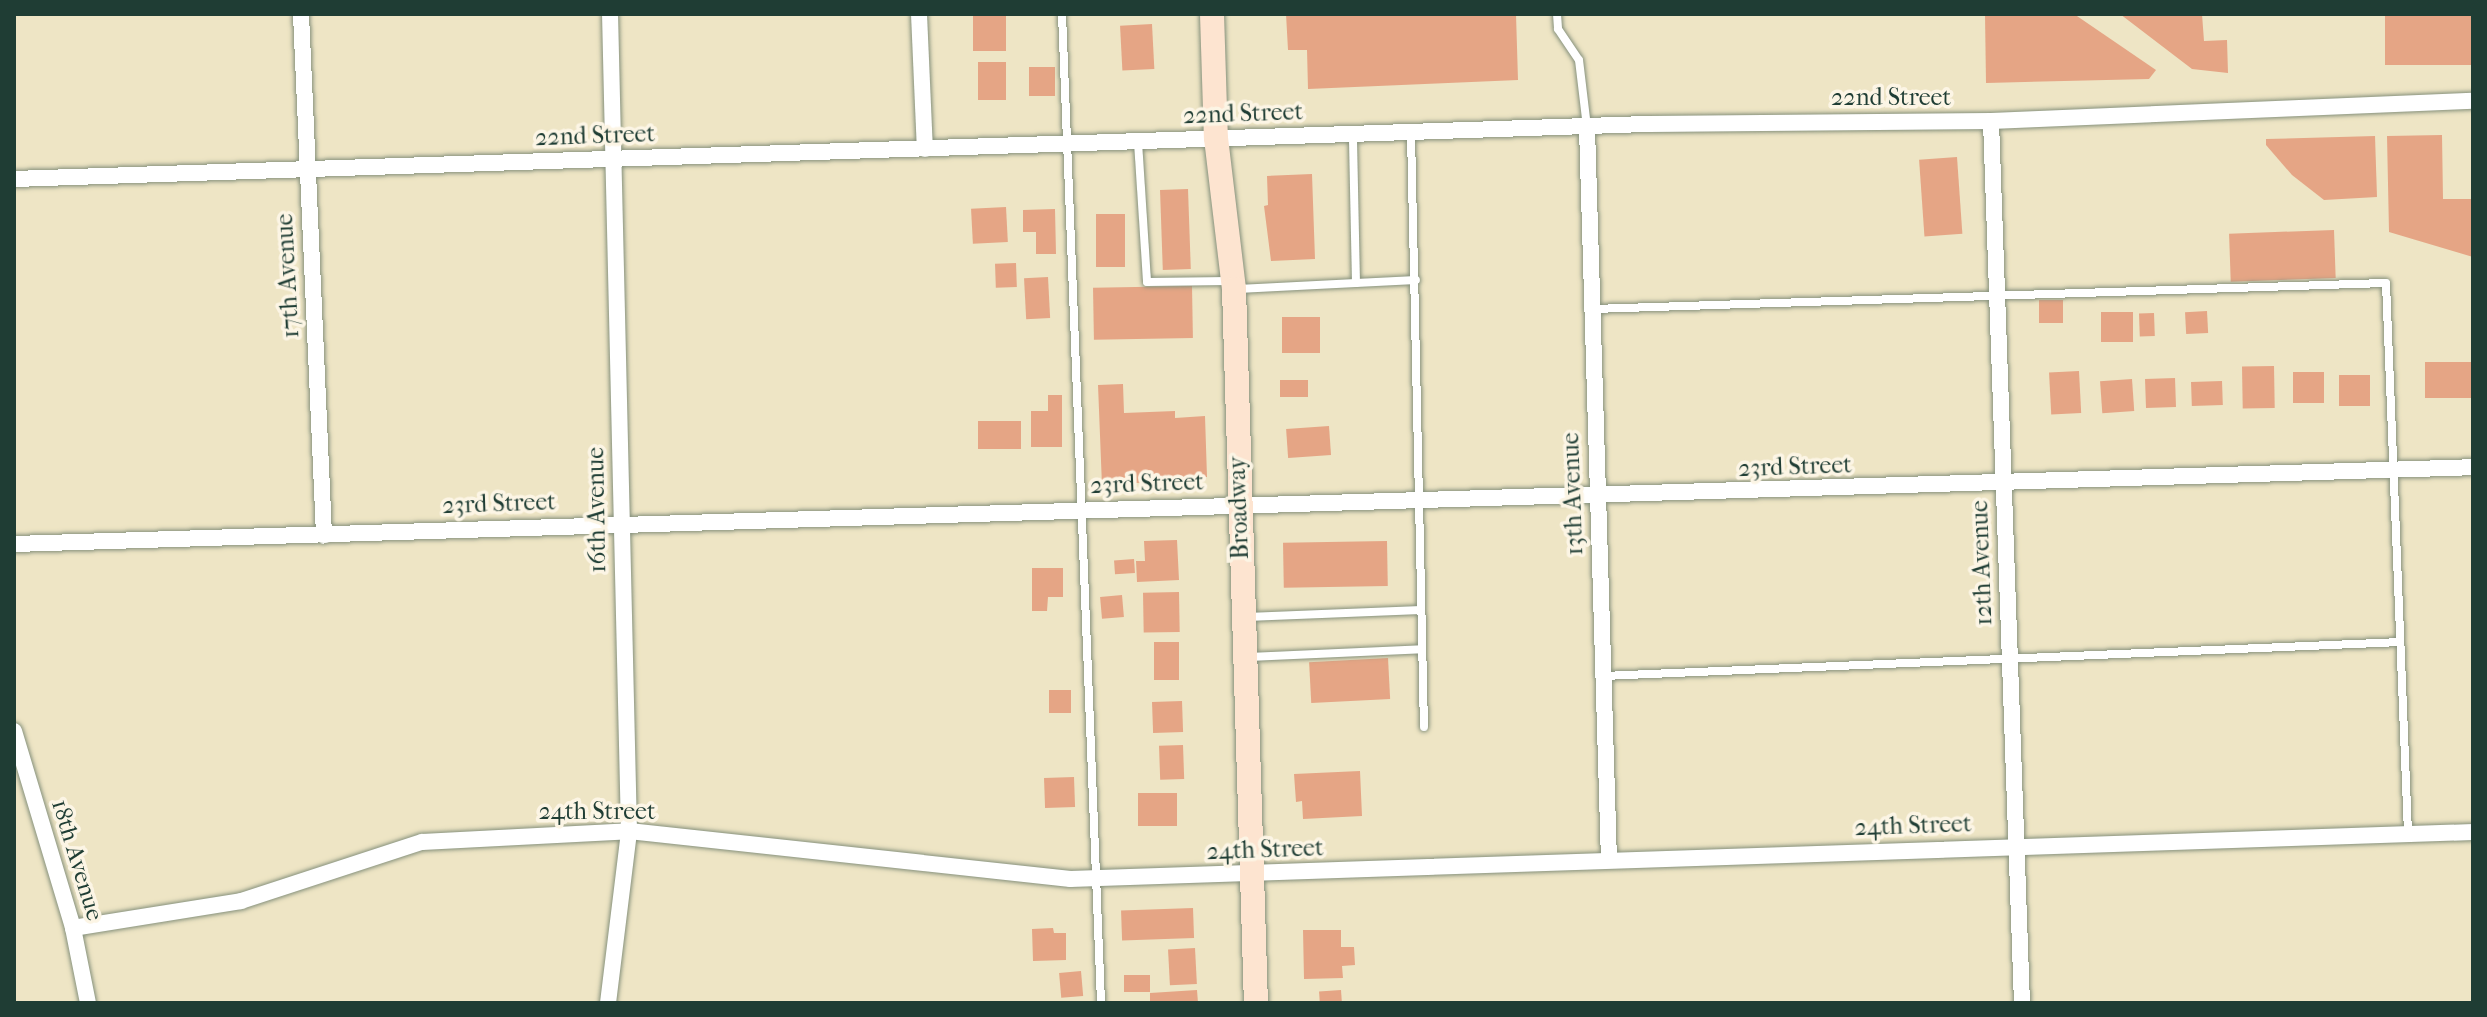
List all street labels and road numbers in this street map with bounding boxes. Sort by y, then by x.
street label: 22nd Street [1831,84,1951,112]
street label: 22nd Street [1183,98,1303,130]
street label: 22nd Street [535,120,655,152]
street label: 17th Avenue [270,213,306,339]
street label: 13th Avenue [1556,432,1590,556]
street label: 16th Avenue [582,447,612,573]
street label: 23rd Street [1738,451,1852,483]
street label: Broadway [1223,456,1255,560]
street label: 23rd Street [1090,468,1204,500]
street label: 23rd Street [442,488,556,520]
street label: 12th Avenue [1965,500,1999,626]
street label: 18th Avenue [45,796,109,924]
street label: 24th Street [538,798,656,826]
street label: 24th Street [1854,810,1972,842]
street label: 24th Street [1206,834,1324,866]

